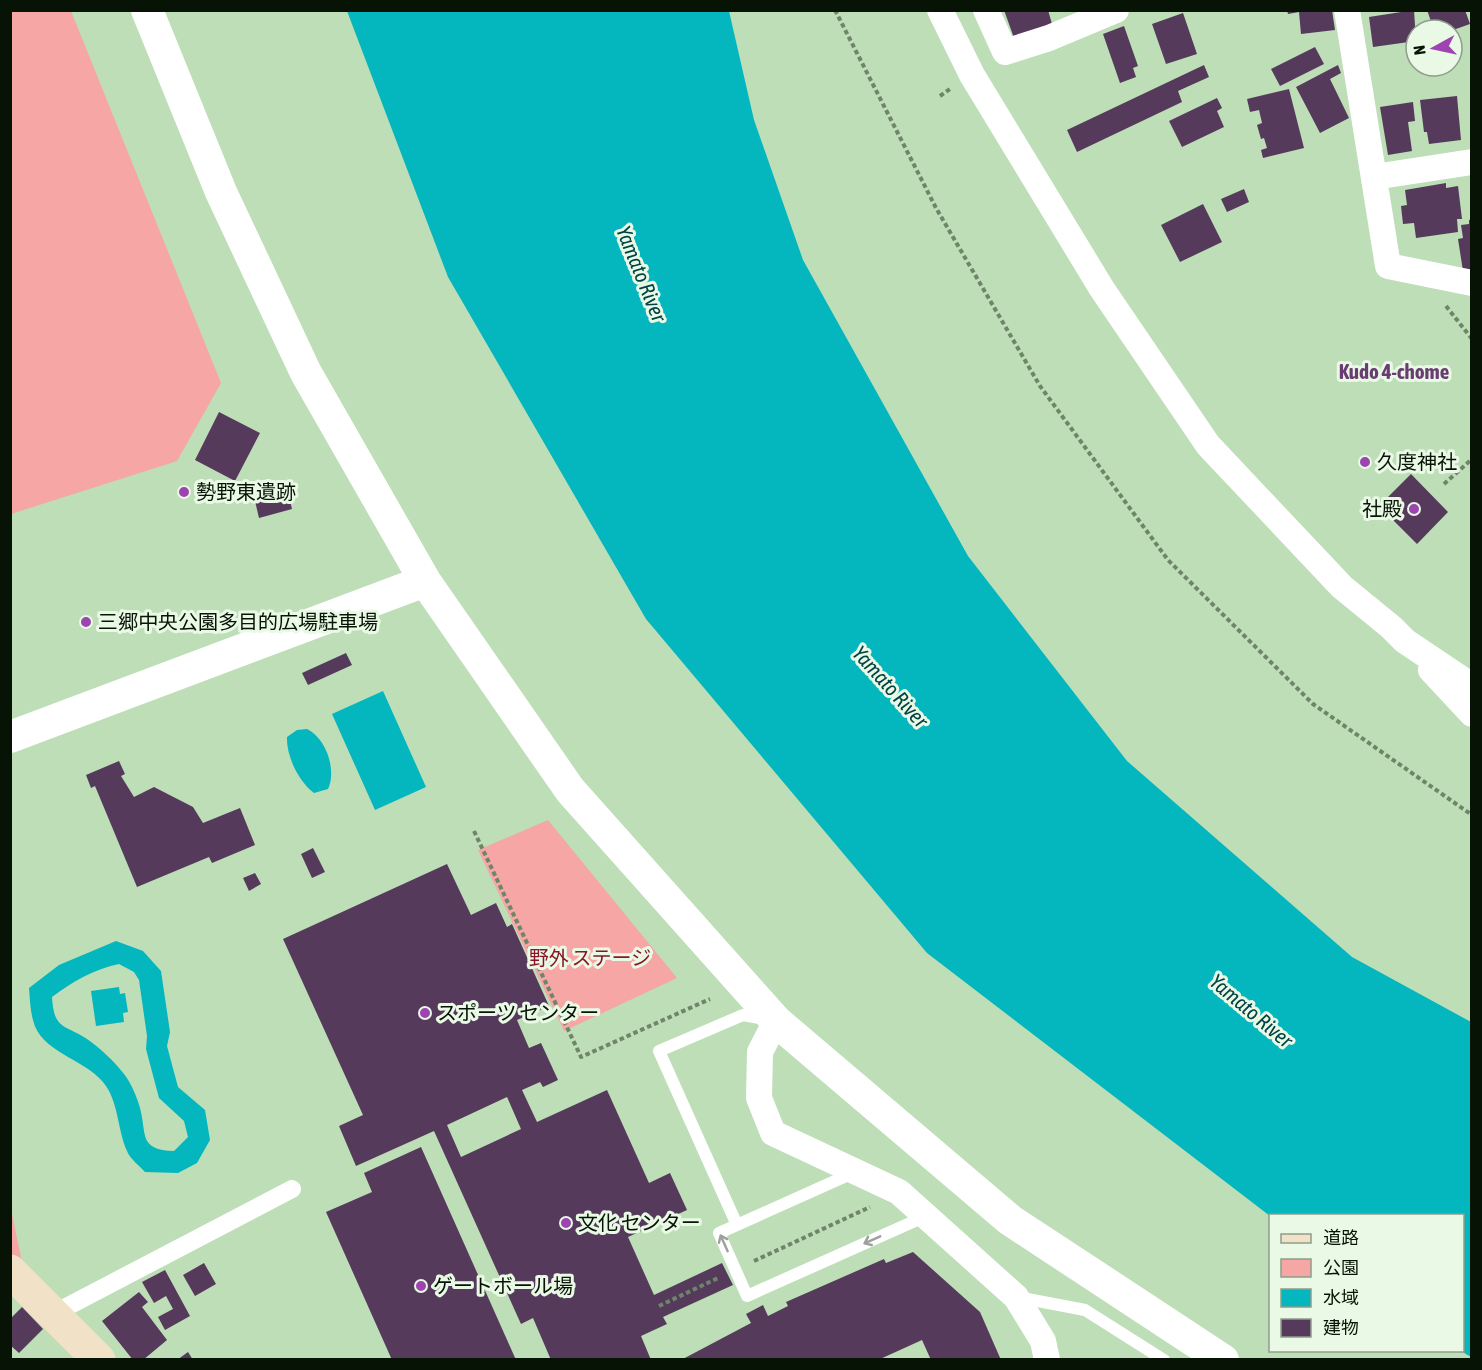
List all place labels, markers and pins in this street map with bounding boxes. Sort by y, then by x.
place label: 久度神社 [1377,450,1457,473]
marker: 久度神社 [1358,455,1372,469]
place label: 勢野東遺跡 [196,480,296,503]
marker: 勢野東遺跡 [177,485,191,499]
place label: 社殿 [1362,497,1402,520]
marker: 社殿 [1407,502,1421,516]
place label: 三郷中央公園多目的広場駐車場 [98,610,378,633]
marker: 三郷中央公園多目的広場駐車場 [79,615,93,629]
place label: スポーツ センター [437,1001,599,1024]
marker: スポーツ センター [418,1006,432,1020]
place label: 文化 センター [578,1211,701,1234]
marker: 文化 センター [559,1216,573,1230]
place label: ゲートボール場 [433,1274,573,1297]
marker: ゲートボール場 [414,1279,428,1293]

